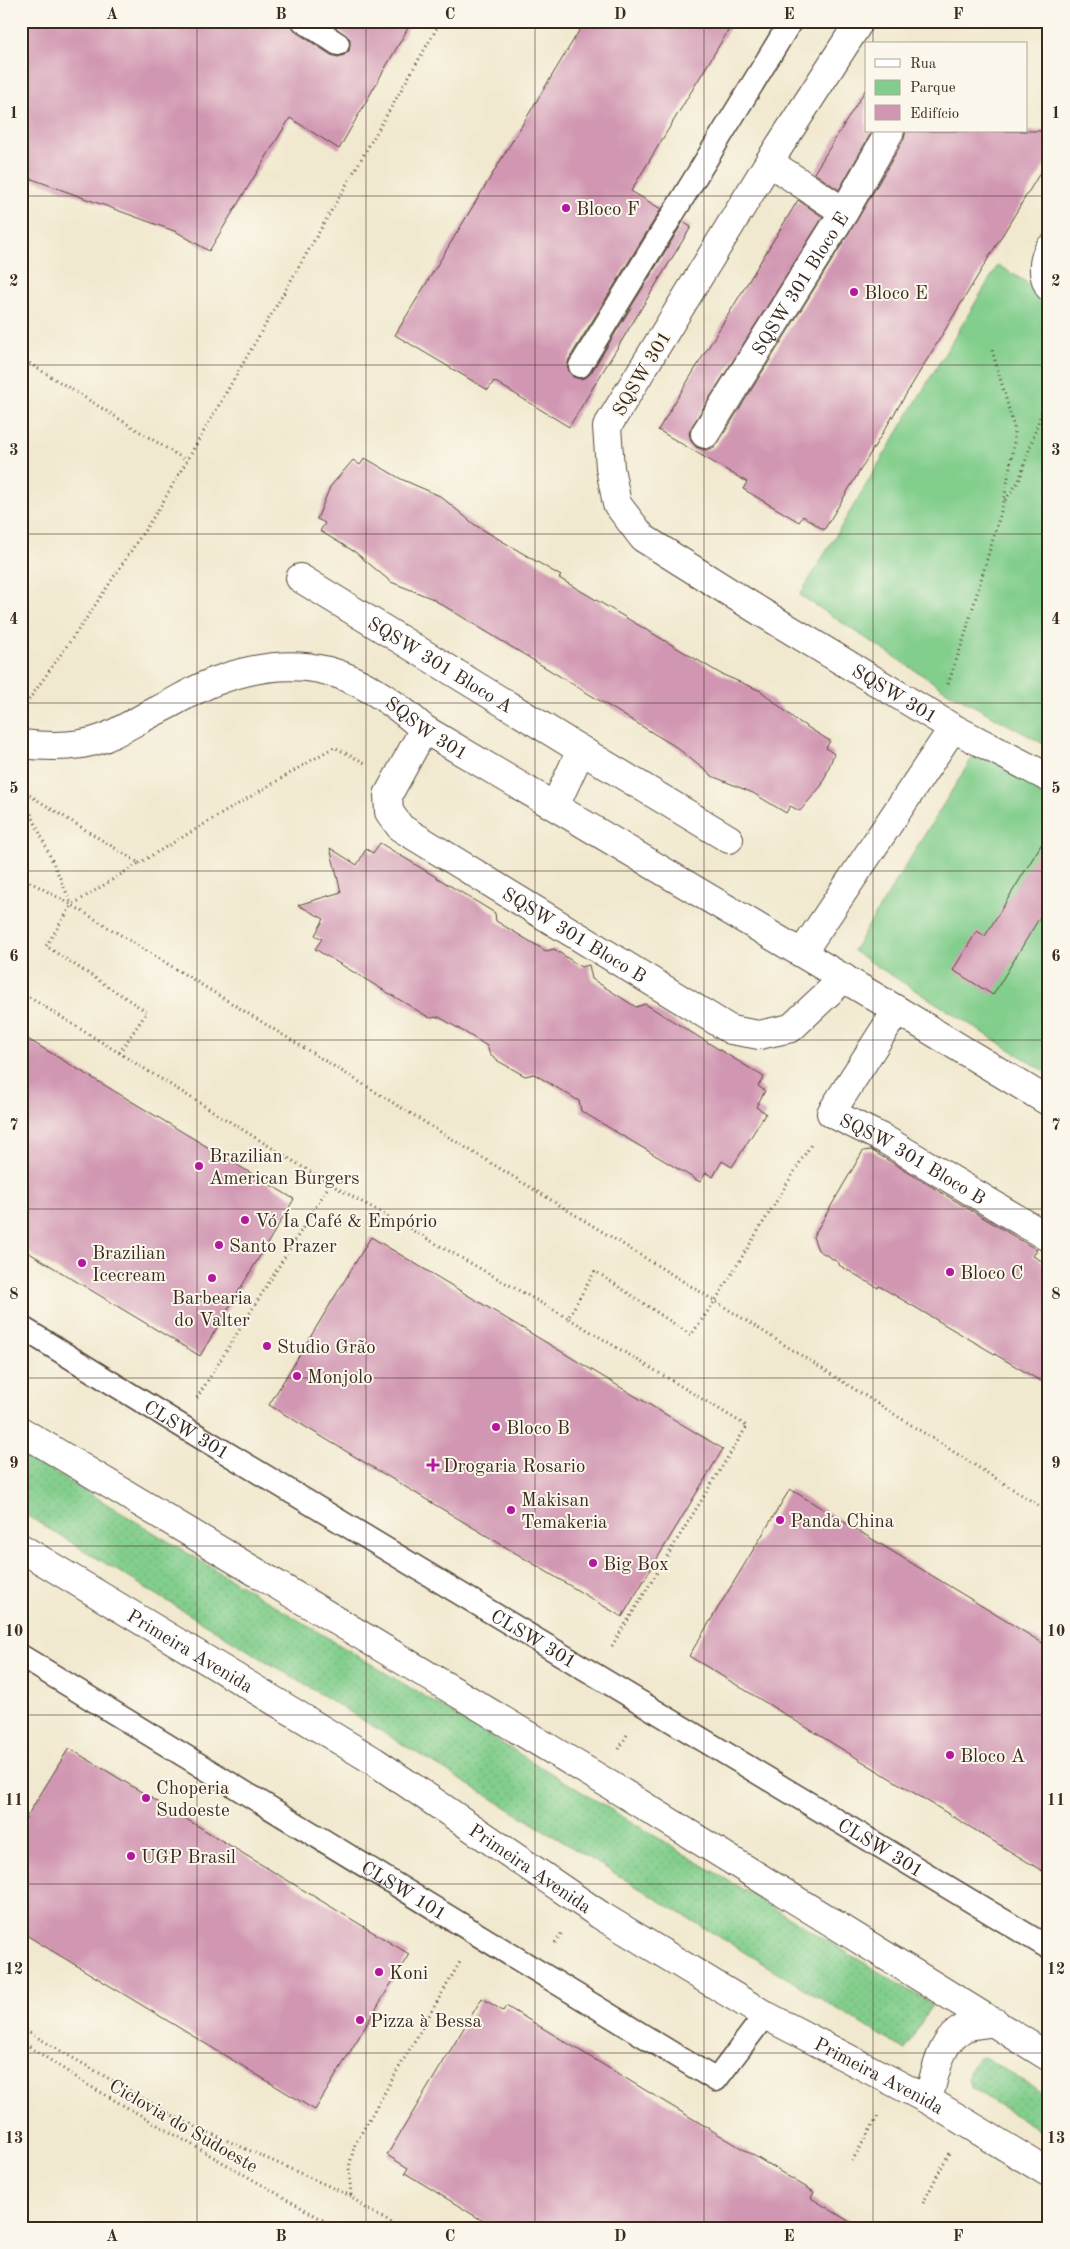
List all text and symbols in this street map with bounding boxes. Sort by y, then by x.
text: A [106,7,118,23]
text: B [275,7,287,23]
text: C [445,7,455,23]
text: D [614,7,626,23]
text: E [783,7,795,23]
text: F [953,7,964,23]
legend [865,42,1028,132]
text: Rua [910,57,937,72]
text: Parque [910,81,956,96]
text: 1 [9,106,19,122]
text: 1 [1051,106,1061,122]
text: Edifício [910,107,959,122]
place label: Bloco F [576,201,640,220]
marker: Bloco F [560,202,572,214]
street label: SQSW 301 Bloco E [750,210,853,359]
text: 2 [9,274,19,290]
text: 2 [1051,274,1061,290]
place label: Bloco E [864,285,928,304]
marker: Bloco E [848,286,860,298]
street label: SQSW 301 [610,328,676,420]
text: 3 [9,443,19,459]
text: 3 [1051,443,1061,459]
text: 4 [9,612,19,628]
text: 4 [1051,612,1061,628]
street label: SQSW 301 Bloco A [364,615,516,718]
street label: SQSW 301 [848,662,940,728]
street label: SQSW 301 [381,694,470,765]
text: 5 [9,781,19,797]
text: 5 [1051,781,1061,797]
street label: SQSW 301 Bloco B [498,885,649,988]
text: 6 [9,949,19,965]
text: 6 [1051,949,1061,965]
street label: SQSW 301 Bloco B [836,1112,988,1210]
text: 7 [9,1118,19,1134]
text: 7 [1051,1118,1061,1134]
place label: Brazilian American Burgers [209,1148,360,1189]
marker: Brazilian American Burgers [193,1160,205,1172]
place label: Vó Ía Café & Empório [255,1209,437,1232]
marker: Vó Ía Café & Empório [239,1214,251,1226]
place label: Santo Prazer [229,1238,337,1257]
marker: Santo Prazer [213,1239,225,1251]
place label: Brazilian Icecream [92,1245,166,1286]
marker: Brazilian Icecream [76,1257,88,1269]
place label: Bloco C [960,1265,1023,1284]
marker: Bloco C [944,1266,956,1278]
marker: Barbearia do Valter [206,1272,218,1284]
text: 8 [9,1287,19,1303]
text: 8 [1051,1287,1061,1303]
place label: Barbearia do Valter [172,1290,253,1331]
place label: Studio Grão [277,1339,376,1358]
marker: Studio Grão [261,1340,273,1352]
place label: Monjolo [307,1369,373,1388]
marker: Monjolo [291,1370,303,1382]
street label: CLSW 301 [140,1398,232,1464]
place label: Bloco B [506,1420,570,1439]
marker: Bloco B [490,1421,502,1433]
text: 9 [9,1456,19,1472]
text: 9 [1051,1456,1061,1472]
place label: Drogaria Rosario [443,1458,585,1477]
marker: Drogaria Rosario [427,1459,439,1471]
place label: Makisan Temakeria [521,1492,608,1533]
marker: Makisan Temakeria [505,1504,517,1516]
place label: Panda China [790,1513,895,1532]
marker: Panda China [774,1514,786,1526]
place label: Big Box [603,1556,669,1575]
marker: Big Box [587,1557,599,1569]
street label: Primeira Avenida [123,1607,256,1698]
street label: CLSW 301 [487,1607,579,1673]
text: 10 [5,1624,23,1640]
text: 10 [1047,1624,1065,1640]
place label: Bloco A [960,1748,1026,1767]
marker: Bloco A [944,1749,956,1761]
place label: Choperia Sudoeste [156,1780,230,1821]
marker: Choperia Sudoeste [140,1792,152,1804]
text: 11 [5,1793,23,1809]
text: 11 [1047,1793,1065,1809]
street label: CLSW 301 [834,1816,926,1882]
street label: Primeira Avenida [465,1822,594,1918]
place label: UGP Brasil [141,1849,236,1868]
marker: UGP Brasil [125,1850,137,1862]
street label: CLSW 101 [357,1859,449,1925]
text: 12 [5,1962,23,1978]
text: 12 [1047,1962,1065,1978]
place label: Koni [389,1965,428,1984]
marker: Koni [373,1966,385,1978]
place label: Pizza à Bessa [370,2013,483,2032]
marker: Pizza à Bessa [354,2014,366,2026]
street label: Primeira Avenida [811,2035,947,2119]
street label: Ciclovia do Sudoeste [105,2077,260,2177]
text: 13 [5,2131,23,2147]
text: 13 [1047,2131,1065,2147]
text: A [106,2229,118,2245]
text: B [275,2229,287,2245]
text: C [445,2229,455,2245]
text: D [614,2229,626,2245]
text: E [783,2229,795,2245]
text: F [953,2229,964,2245]

